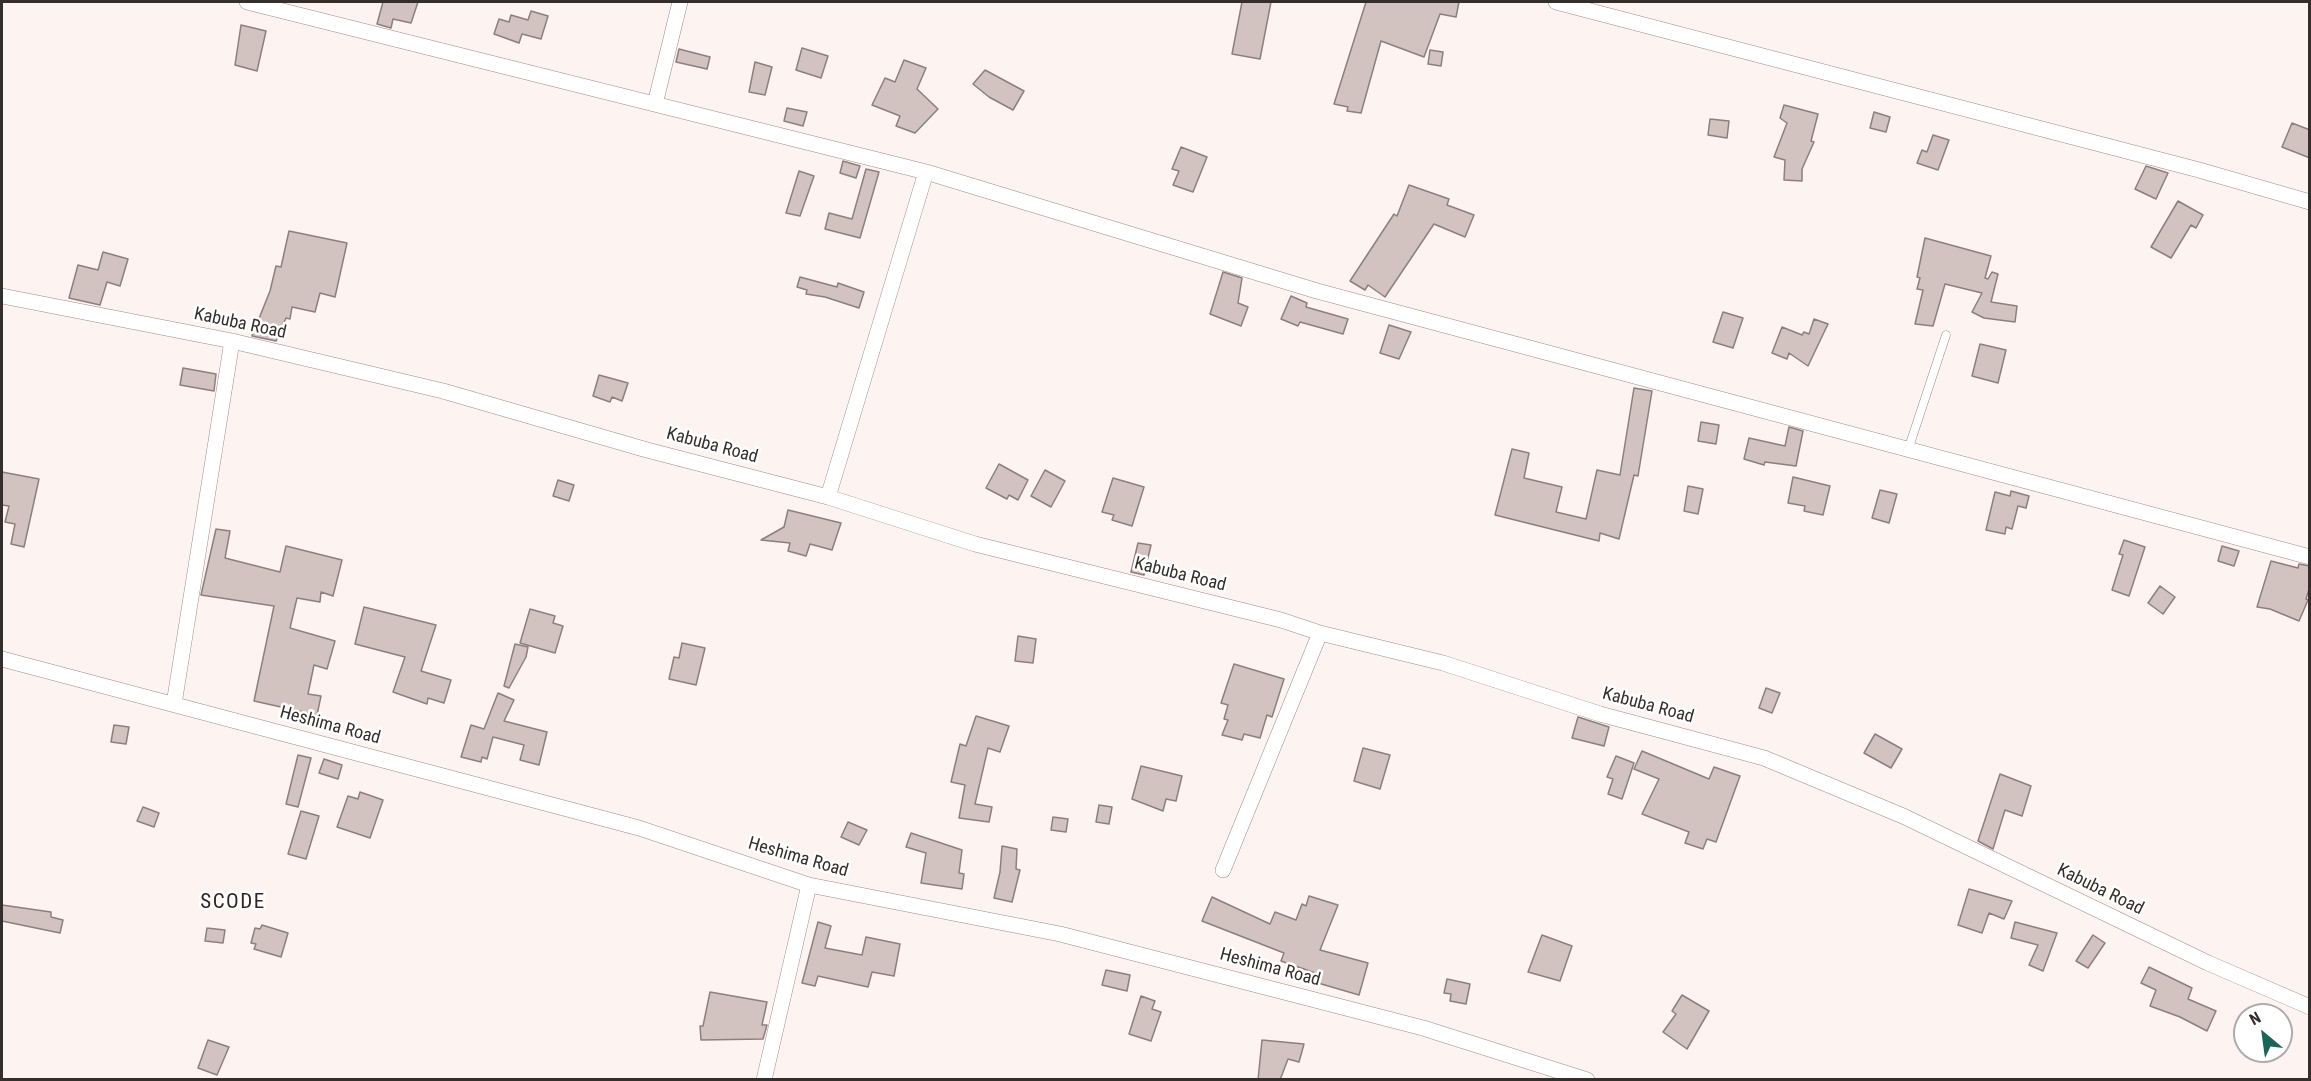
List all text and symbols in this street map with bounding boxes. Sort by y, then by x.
street label: Kabuba Road [192,304,288,344]
street label: Kabuba Road [664,423,760,469]
street label: Kabuba Road [1132,553,1228,597]
street label: Kabuba Road [1600,683,1696,729]
street label: Heshima Road [277,702,383,750]
street label: Heshima Road [745,833,851,883]
street label: Kabuba Road [2053,860,2147,920]
district label: SCODE [200,890,266,916]
street label: Heshima Road [1217,944,1323,992]
north arrow [2233,1003,2293,1063]
text: N [2246,1008,2264,1029]

